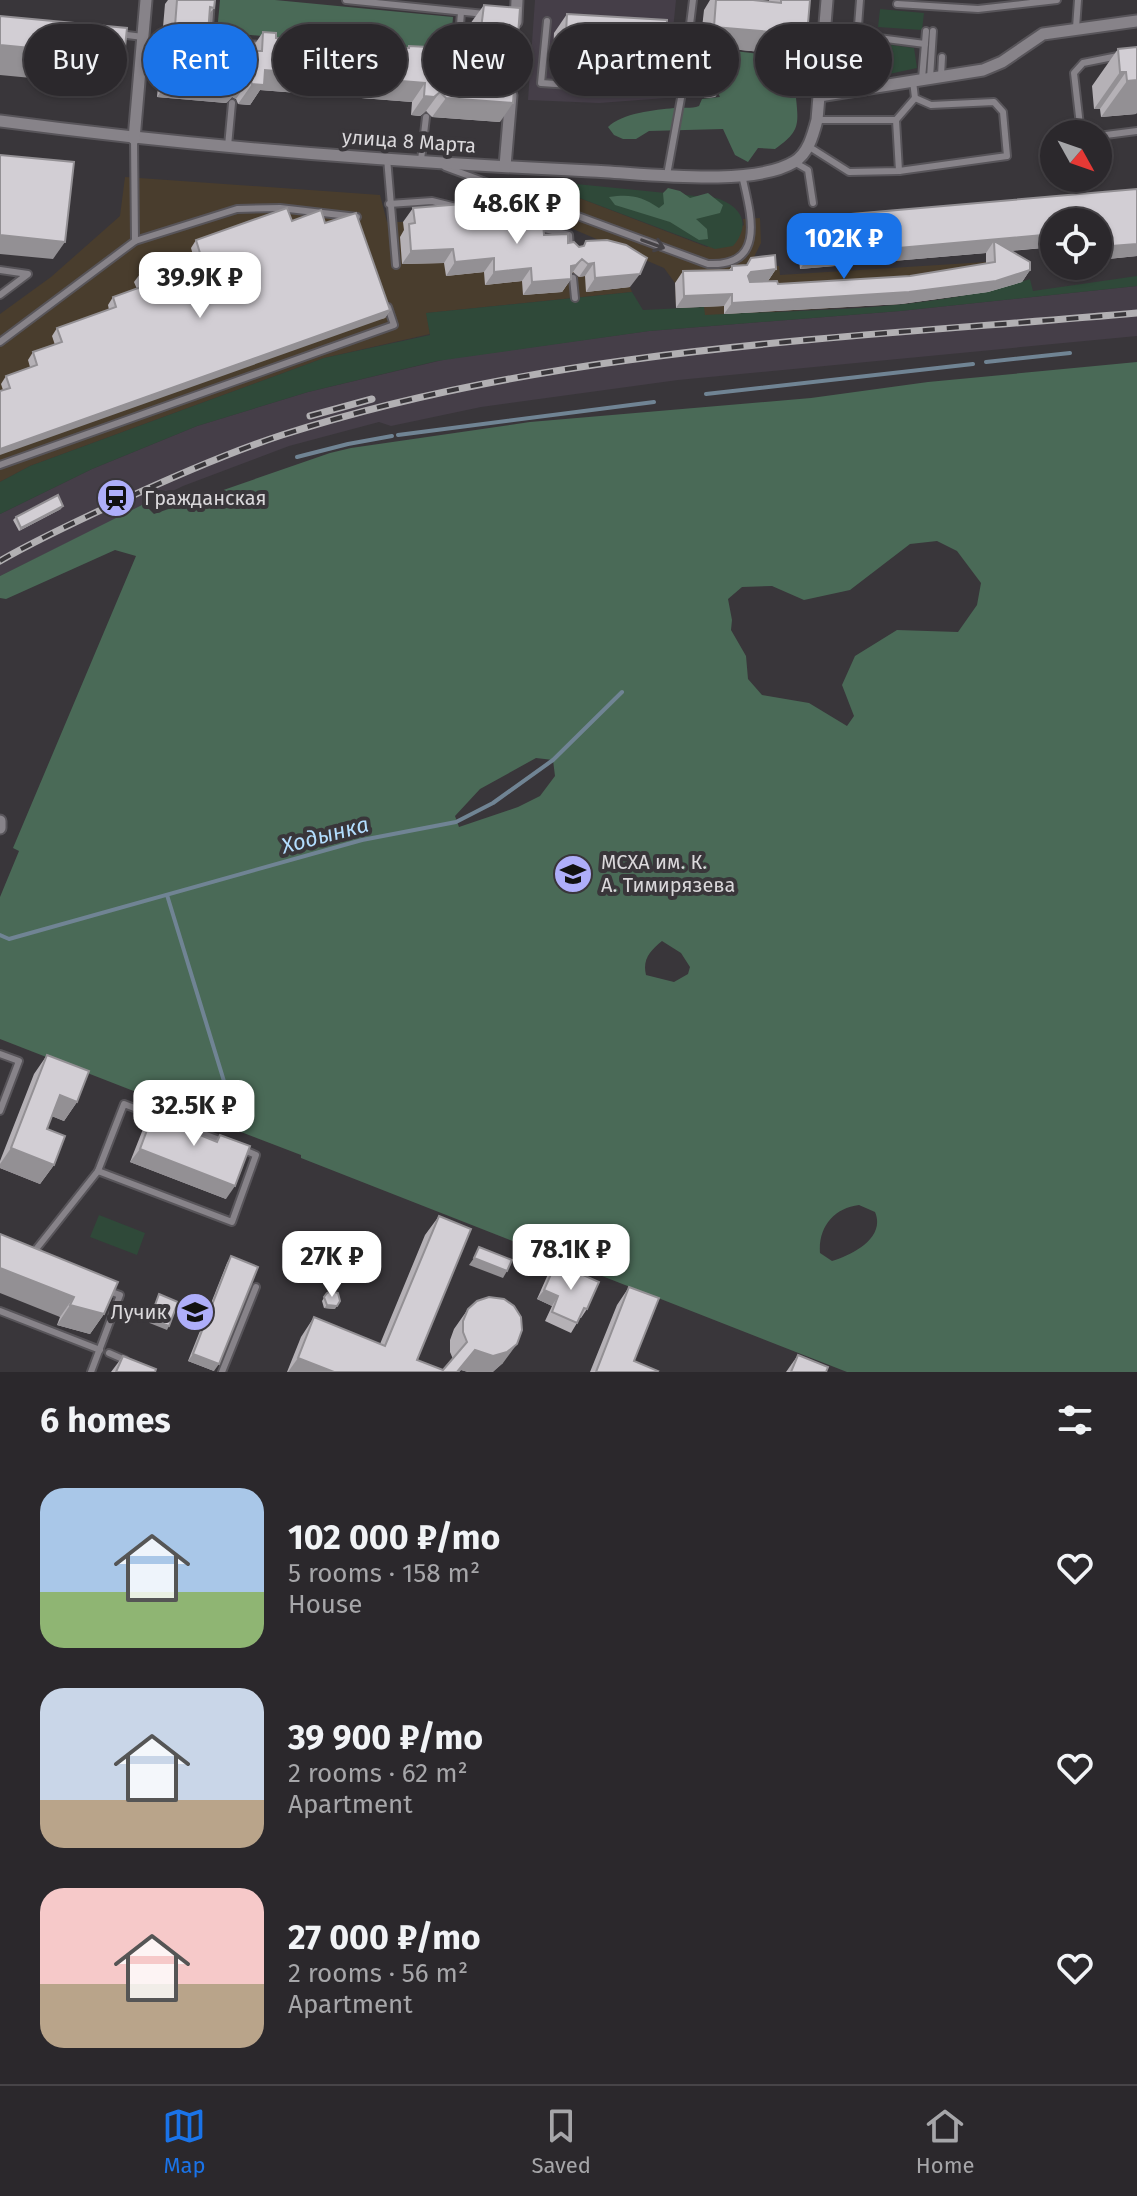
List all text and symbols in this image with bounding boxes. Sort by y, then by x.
chip: Buy [24,24,127,96]
chip: Rent [143,24,257,96]
chip: Filters [273,24,407,96]
chip: New [423,24,533,96]
chip: Apartment [549,24,739,96]
chip: House [755,24,892,96]
north arrow [1040,120,1112,192]
map controls [1040,120,1112,280]
street label: улица 8 Марта [341,124,477,158]
pin: 48.6K ₽ [443,178,591,246]
text: 48.6K ₽ [473,188,561,219]
button: locate [1040,208,1112,280]
pin: 102K ₽ [779,213,909,281]
text: 102K ₽ [805,223,883,254]
one-way arrow [640,238,665,252]
pin: 39.9K ₽ [126,252,274,320]
text: 39.9K ₽ [157,262,243,293]
station icon: Гражданская [95,477,137,519]
place label: Гражданская [144,486,267,510]
water label: Ходынка [277,810,372,860]
place label: МСХА им. К. А. Тимирязева [601,850,735,897]
school or university icon: МСХА им. К. А. Тимирязева [552,853,594,895]
pin: 32.5K ₽ [120,1080,268,1148]
text: 32.5K ₽ [151,1090,237,1121]
pin: 78.1K ₽ [497,1224,645,1292]
pin: 27K ₽ [276,1231,388,1299]
text: 78.1K ₽ [531,1234,611,1265]
text: 27K ₽ [300,1241,364,1272]
school or university icon: Лучик [174,1291,216,1333]
place label: Лучик [111,1300,168,1324]
icon: filters [1053,1398,1097,1442]
text: 6 homes [40,1400,171,1441]
text: 102 000 ₽/mo [288,1517,500,1558]
icon: home [104,1520,200,1616]
icon: heart [1053,1546,1097,1590]
text: 5 rooms · 158 m² [288,1558,480,1589]
text: House [288,1589,362,1620]
text: 39 900 ₽/mo [288,1717,483,1758]
icon: home [104,1720,200,1816]
icon: heart [1053,1746,1097,1790]
text: 2 rooms · 62 m² [288,1758,468,1789]
text: Apartment [288,1789,413,1820]
text: 27 000 ₽/mo [288,1917,481,1958]
icon: home [104,1920,200,2016]
icon: heart [1053,1946,1097,1990]
text: 2 rooms · 56 m² [288,1958,468,1989]
text: Apartment [288,1989,413,2020]
tab: Map [162,2104,206,2179]
tab: Saved [531,2104,591,2179]
tab: Home [916,2104,975,2179]

